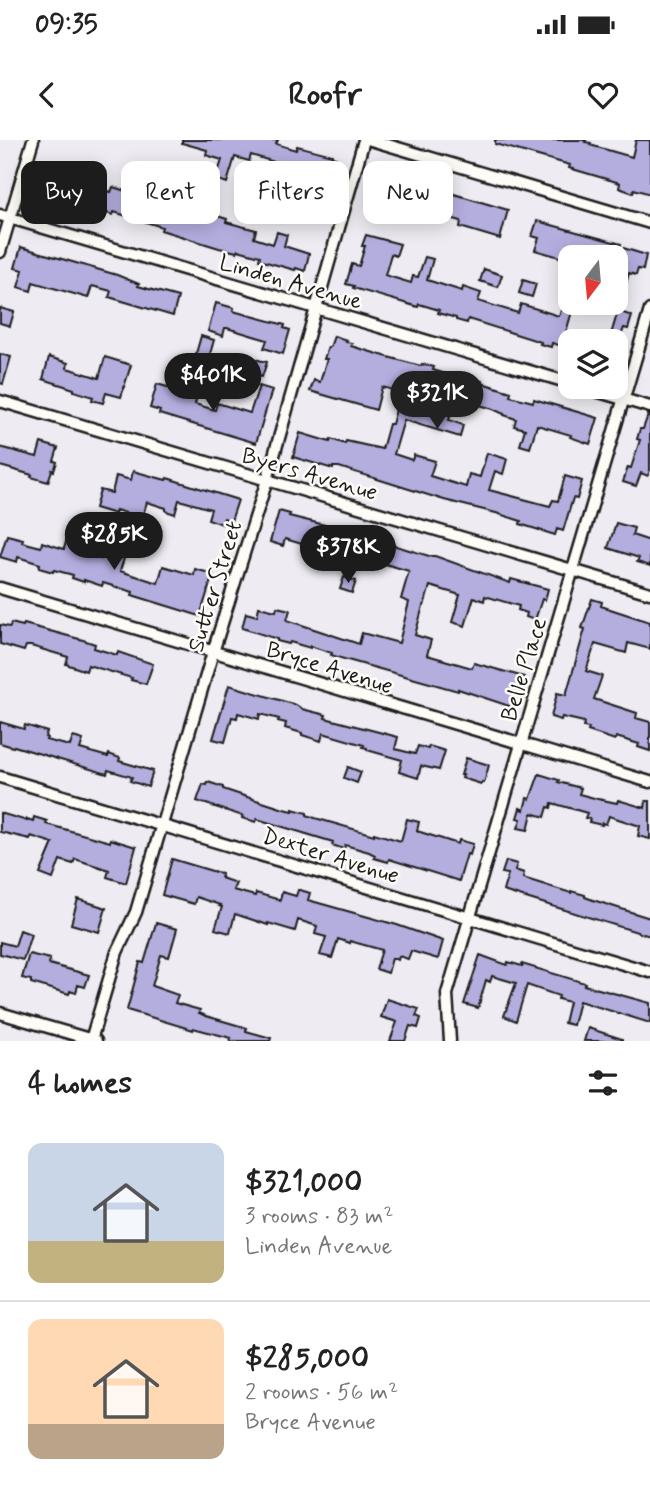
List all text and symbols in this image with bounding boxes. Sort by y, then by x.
text: 09:35 [35,8,98,42]
text: Roofr [288,74,362,116]
icon: back [28,76,66,114]
icon: heart [584,76,622,114]
chip: Buy [21,161,107,224]
chip: Rent [121,161,220,224]
chip: Filters [234,161,349,224]
chip: New [363,161,453,224]
north arrow [558,245,628,315]
map controls [558,245,628,399]
street label: Linden Avenue [216,248,366,318]
button: layers [558,329,628,399]
pin: $401K [164,354,262,413]
text: $401K [180,361,246,391]
pin: $321K [388,372,486,431]
text: $321K [406,379,468,409]
street label: Byers Avenue [238,441,381,509]
pin: $285K [65,512,163,572]
street label: Sutter Street [182,517,250,656]
text: $285K [81,520,147,550]
pin: $378K [299,526,397,585]
text: $378K [316,533,380,563]
street label: Belle Place [495,614,555,725]
street label: Bryce Avenue [262,635,396,702]
street label: Dexter Avenue [258,822,403,892]
text: 4 homes [28,1064,132,1103]
icon: filters [584,1064,622,1102]
text: $321,000 [245,1163,362,1202]
icon: home [84,1171,168,1255]
text: 3 rooms · 83 m² [245,1202,393,1232]
text: Linden Avenue [245,1232,392,1262]
text: $285,000 [245,1339,369,1378]
icon: home [84,1347,168,1431]
text: 2 rooms · 56 m² [245,1378,398,1408]
text: Bryce Avenue [245,1408,376,1438]

